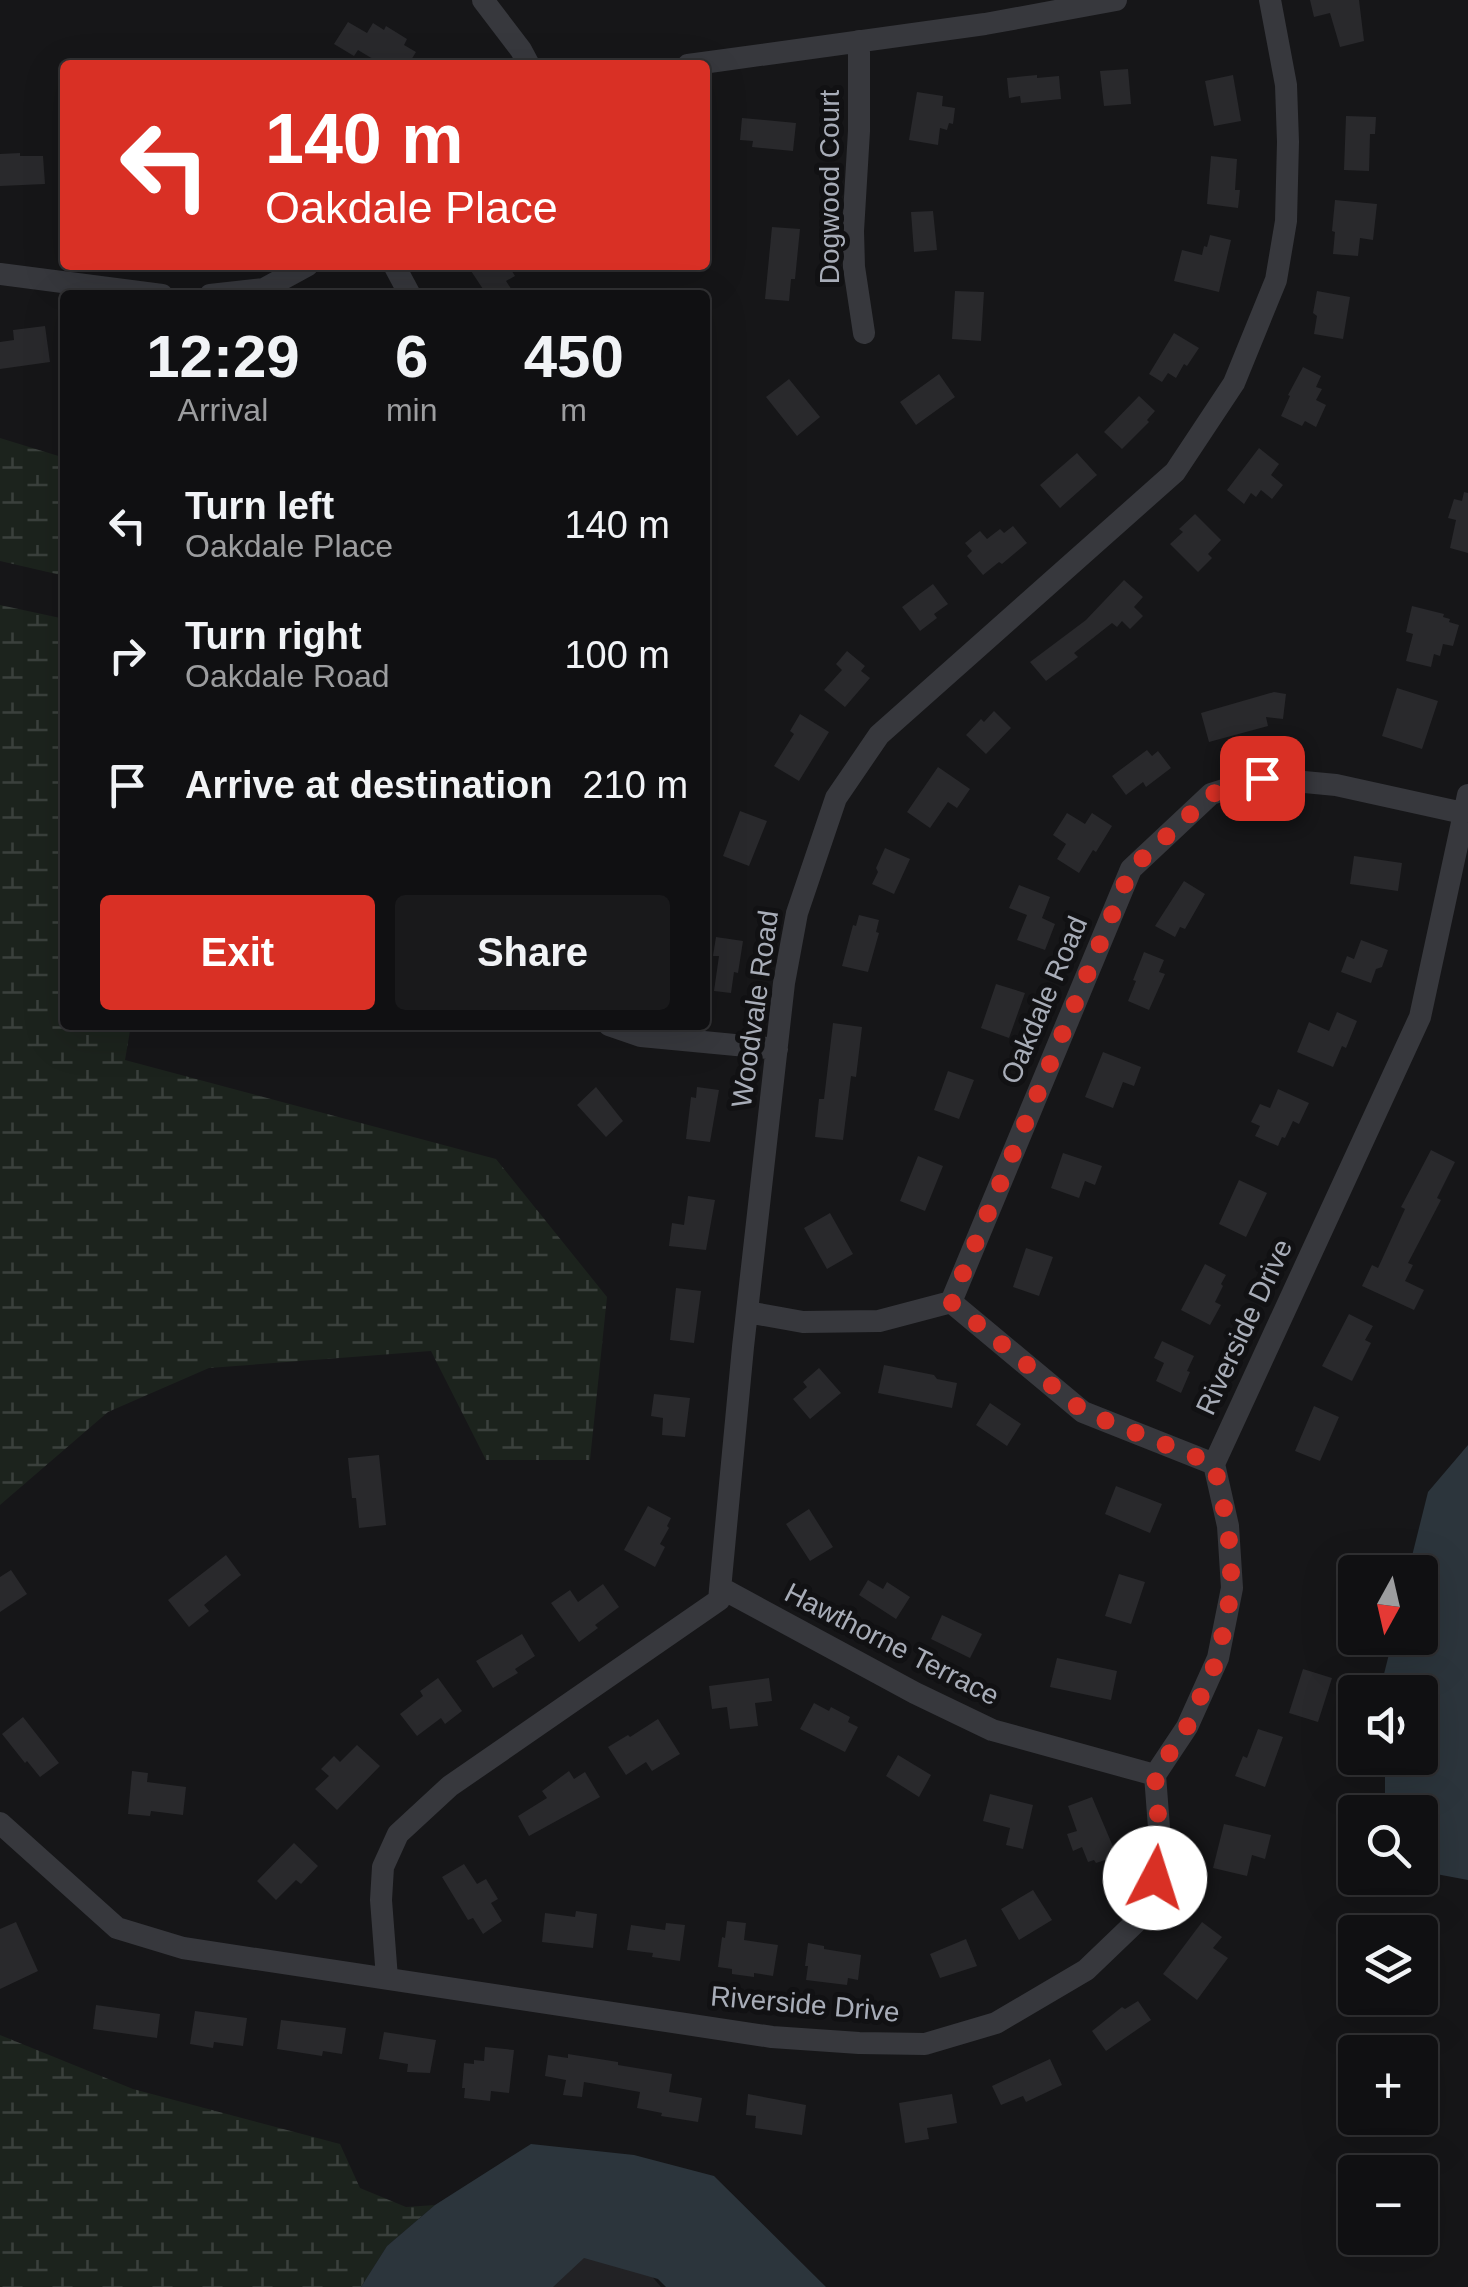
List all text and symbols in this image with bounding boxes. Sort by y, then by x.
street label: Dogwood Court [814,90,845,284]
icon: left [100,100,230,230]
text: 140 m [265,100,463,178]
text: Oakdale Place [265,182,558,233]
text: 12:29 [146,323,300,390]
text: 6 [395,323,428,390]
text: 450 [524,323,624,390]
text: Arrival [178,392,268,428]
text: min [386,392,437,428]
text: m [560,392,587,428]
text: Turn left [185,485,334,527]
icon: left [100,498,155,553]
text: 140 m [564,504,670,546]
text: Oakdale Place [185,528,393,564]
text: Turn right [185,615,362,657]
icon: right [100,628,155,683]
text: 100 m [564,634,670,676]
text: Oakdale Road [185,658,390,694]
pin [1220,736,1305,821]
icon: arrive [1235,751,1290,806]
icon: arrive [100,758,155,813]
text: Arrive at destination [185,764,552,806]
text: 210 m [582,764,688,806]
button: Exit [100,895,375,1010]
button: Share [395,895,670,1010]
street label: Woodvale Road [726,908,784,1110]
street label: Oakdale Road [995,912,1093,1088]
street label: Riverside Drive [1190,1234,1298,1420]
north arrow [1338,1555,1438,1655]
map controls [1338,1555,1438,2255]
street label: Hawthorne Terrace [780,1577,1004,1711]
button: sound [1338,1675,1438,1775]
button: search [1338,1795,1438,1895]
position arrow [1103,1826,1207,1930]
button: layers [1338,1915,1438,2015]
street label: Riverside Drive [709,1980,901,2028]
button: + [1338,2035,1438,2135]
button: − [1338,2155,1438,2255]

